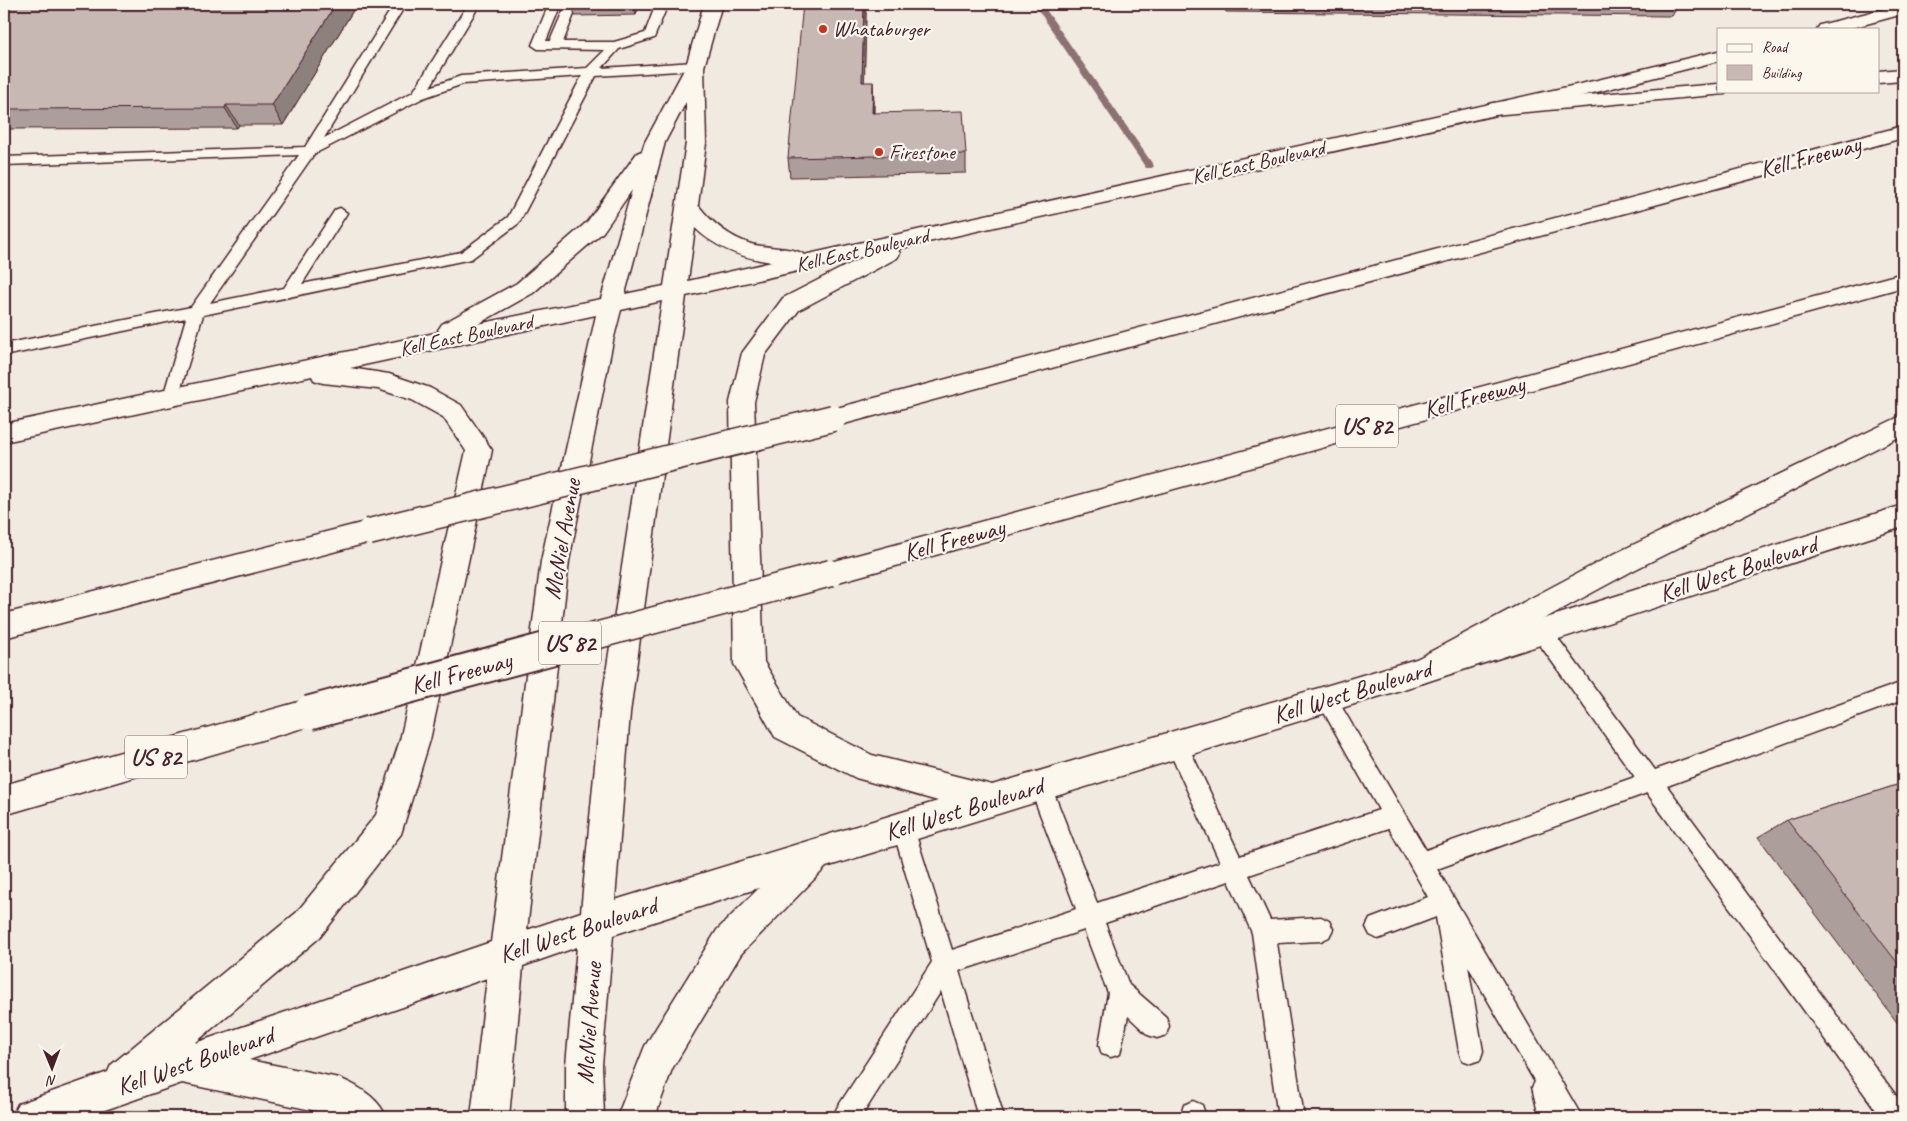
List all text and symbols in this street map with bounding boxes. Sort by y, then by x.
place label: Whataburger [833,16,931,42]
marker: Whataburger [817,23,829,35]
legend [1717,28,1880,92]
text: Road [1762,38,1789,57]
text: Building [1762,64,1802,83]
street label: Kell Freeway [1756,128,1865,186]
street label: Kell East Boulevard [1189,133,1331,190]
place label: Firestone [889,139,957,165]
marker: Firestone [873,146,885,158]
street label: Kell East Boulevard [793,221,935,278]
street label: Kell East Boulevard [397,307,539,362]
street label: Kell Freeway [1420,368,1529,426]
road number: US 82 [1336,404,1398,448]
street label: McNiel Avenue [536,475,589,602]
street label: Kell Freeway [900,511,1009,569]
street label: Kell West Boulevard [1655,527,1825,610]
road number: US 82 [539,622,601,664]
street label: Kell Freeway [407,644,516,702]
street label: Kell West Boulevard [1269,652,1439,731]
road number: US 82 [125,736,187,779]
street label: Kell West Boulevard [881,769,1051,848]
street label: Kell West Boulevard [495,888,665,971]
street label: McNiel Avenue [569,959,609,1085]
street label: Kell West Boulevard [112,1018,282,1103]
north arrow [28,1044,78,1094]
text: N [45,1072,57,1089]

